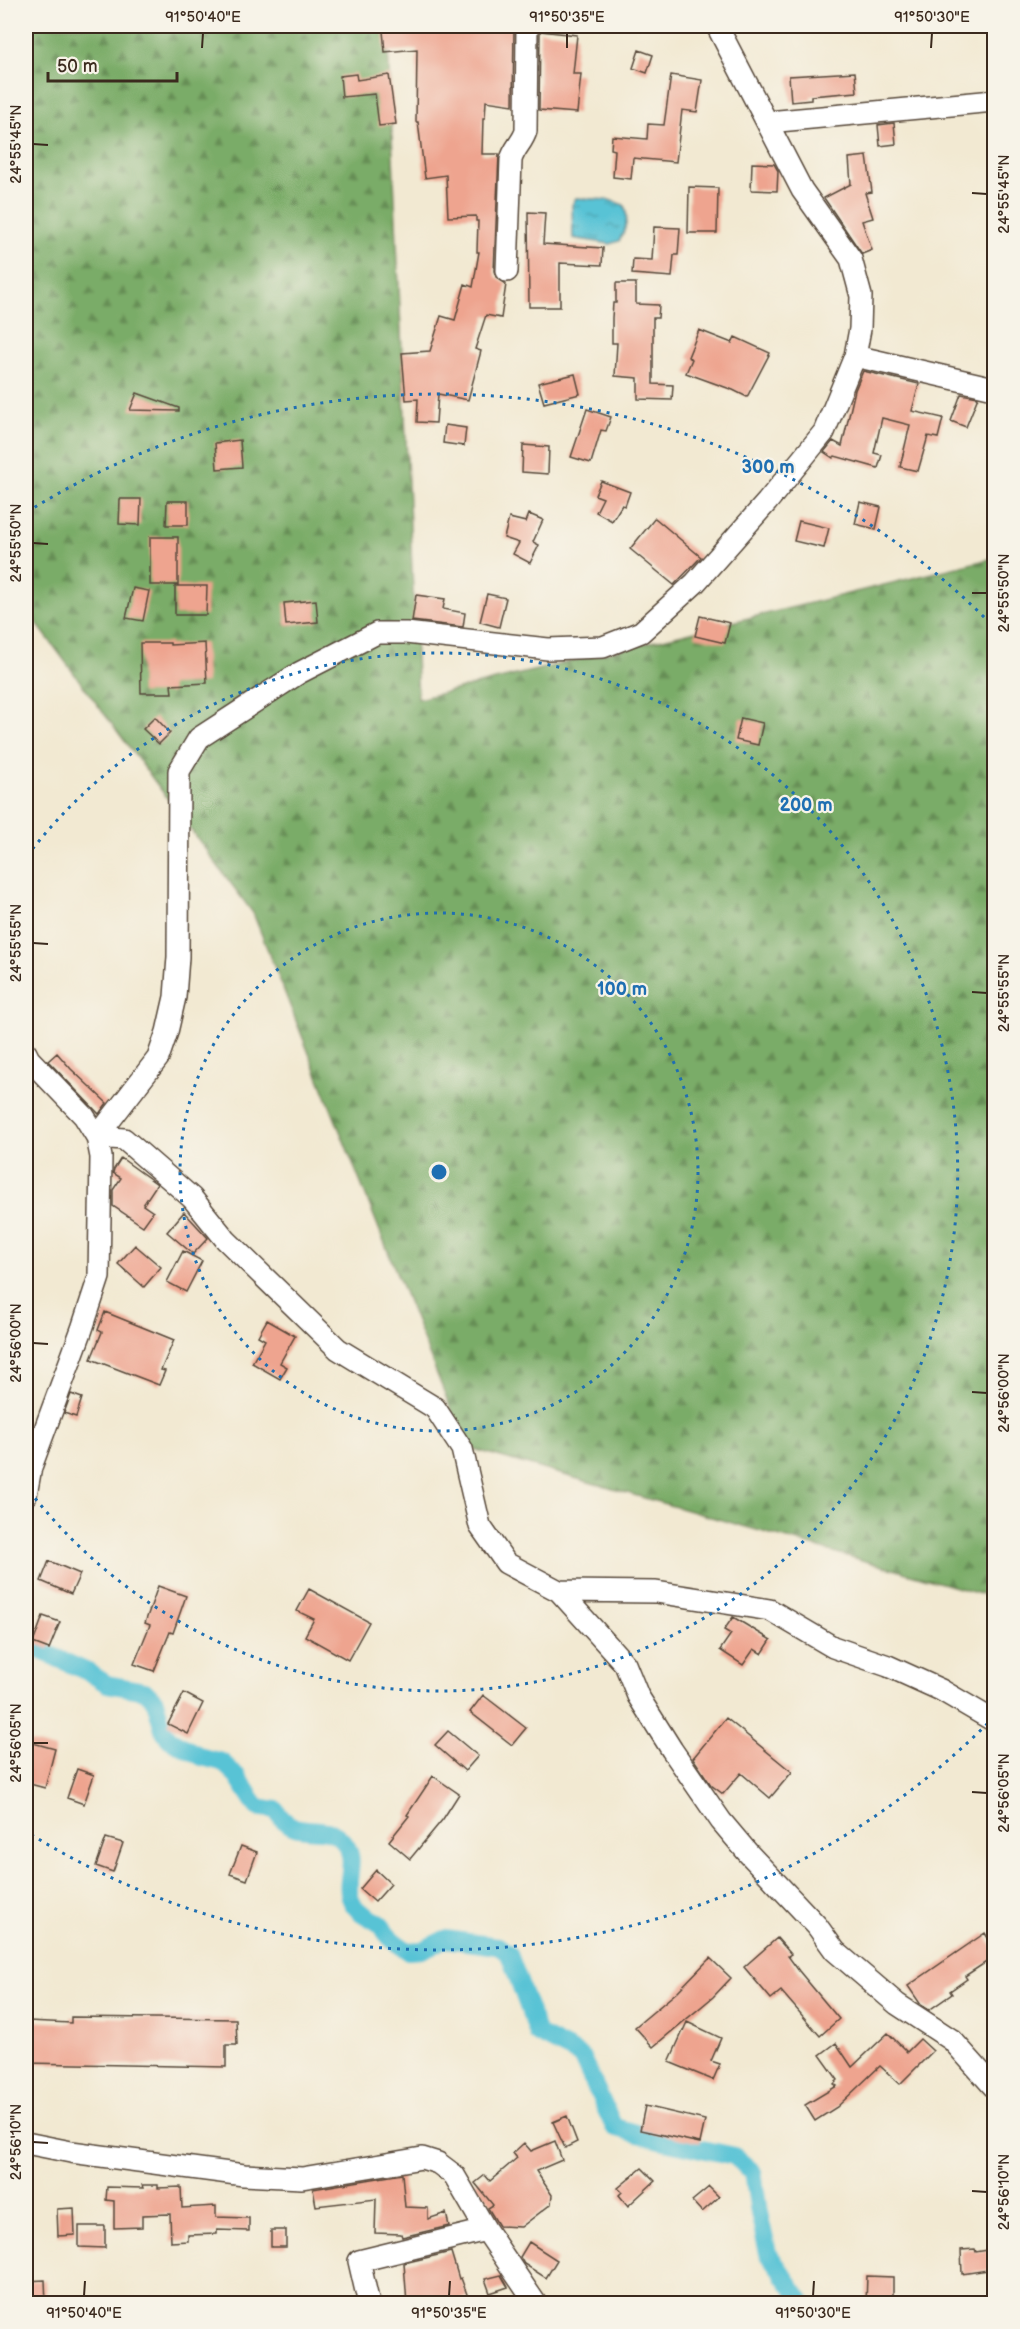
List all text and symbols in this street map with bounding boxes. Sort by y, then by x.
text: 91°50'40"E [165,8,241,27]
text: 91°50'35"E [529,8,605,27]
text: 91°50'30"E [894,8,970,27]
scale bar [48,45,177,83]
text: 50 m [57,56,98,77]
text: 24°55'45"N [7,104,26,184]
text: 24°55'45"N [995,154,1014,234]
text: 300 m [741,457,795,478]
text: 24°55'50"N [7,504,26,582]
text: 24°55'50"N [995,554,1014,632]
text: 200 m [779,795,833,816]
text: 24°55'55"N [7,904,26,982]
text: 24°55'55"N [995,954,1014,1032]
text: 100 m [597,979,647,1000]
centre of rings [429,1162,449,1182]
text: 24°56'00"N [7,1303,26,1383]
text: 24°56'00"N [995,1353,1014,1433]
text: 24°56'05"N [7,1703,26,1783]
text: 24°56'05"N [995,1753,1014,1833]
text: 24°56'10"N [7,2104,26,2180]
text: 24°56'10"N [995,2154,1014,2230]
text: 91°50'40"E [46,2304,122,2323]
text: 91°50'35"E [411,2304,487,2323]
text: 91°50'30"E [775,2304,851,2323]

